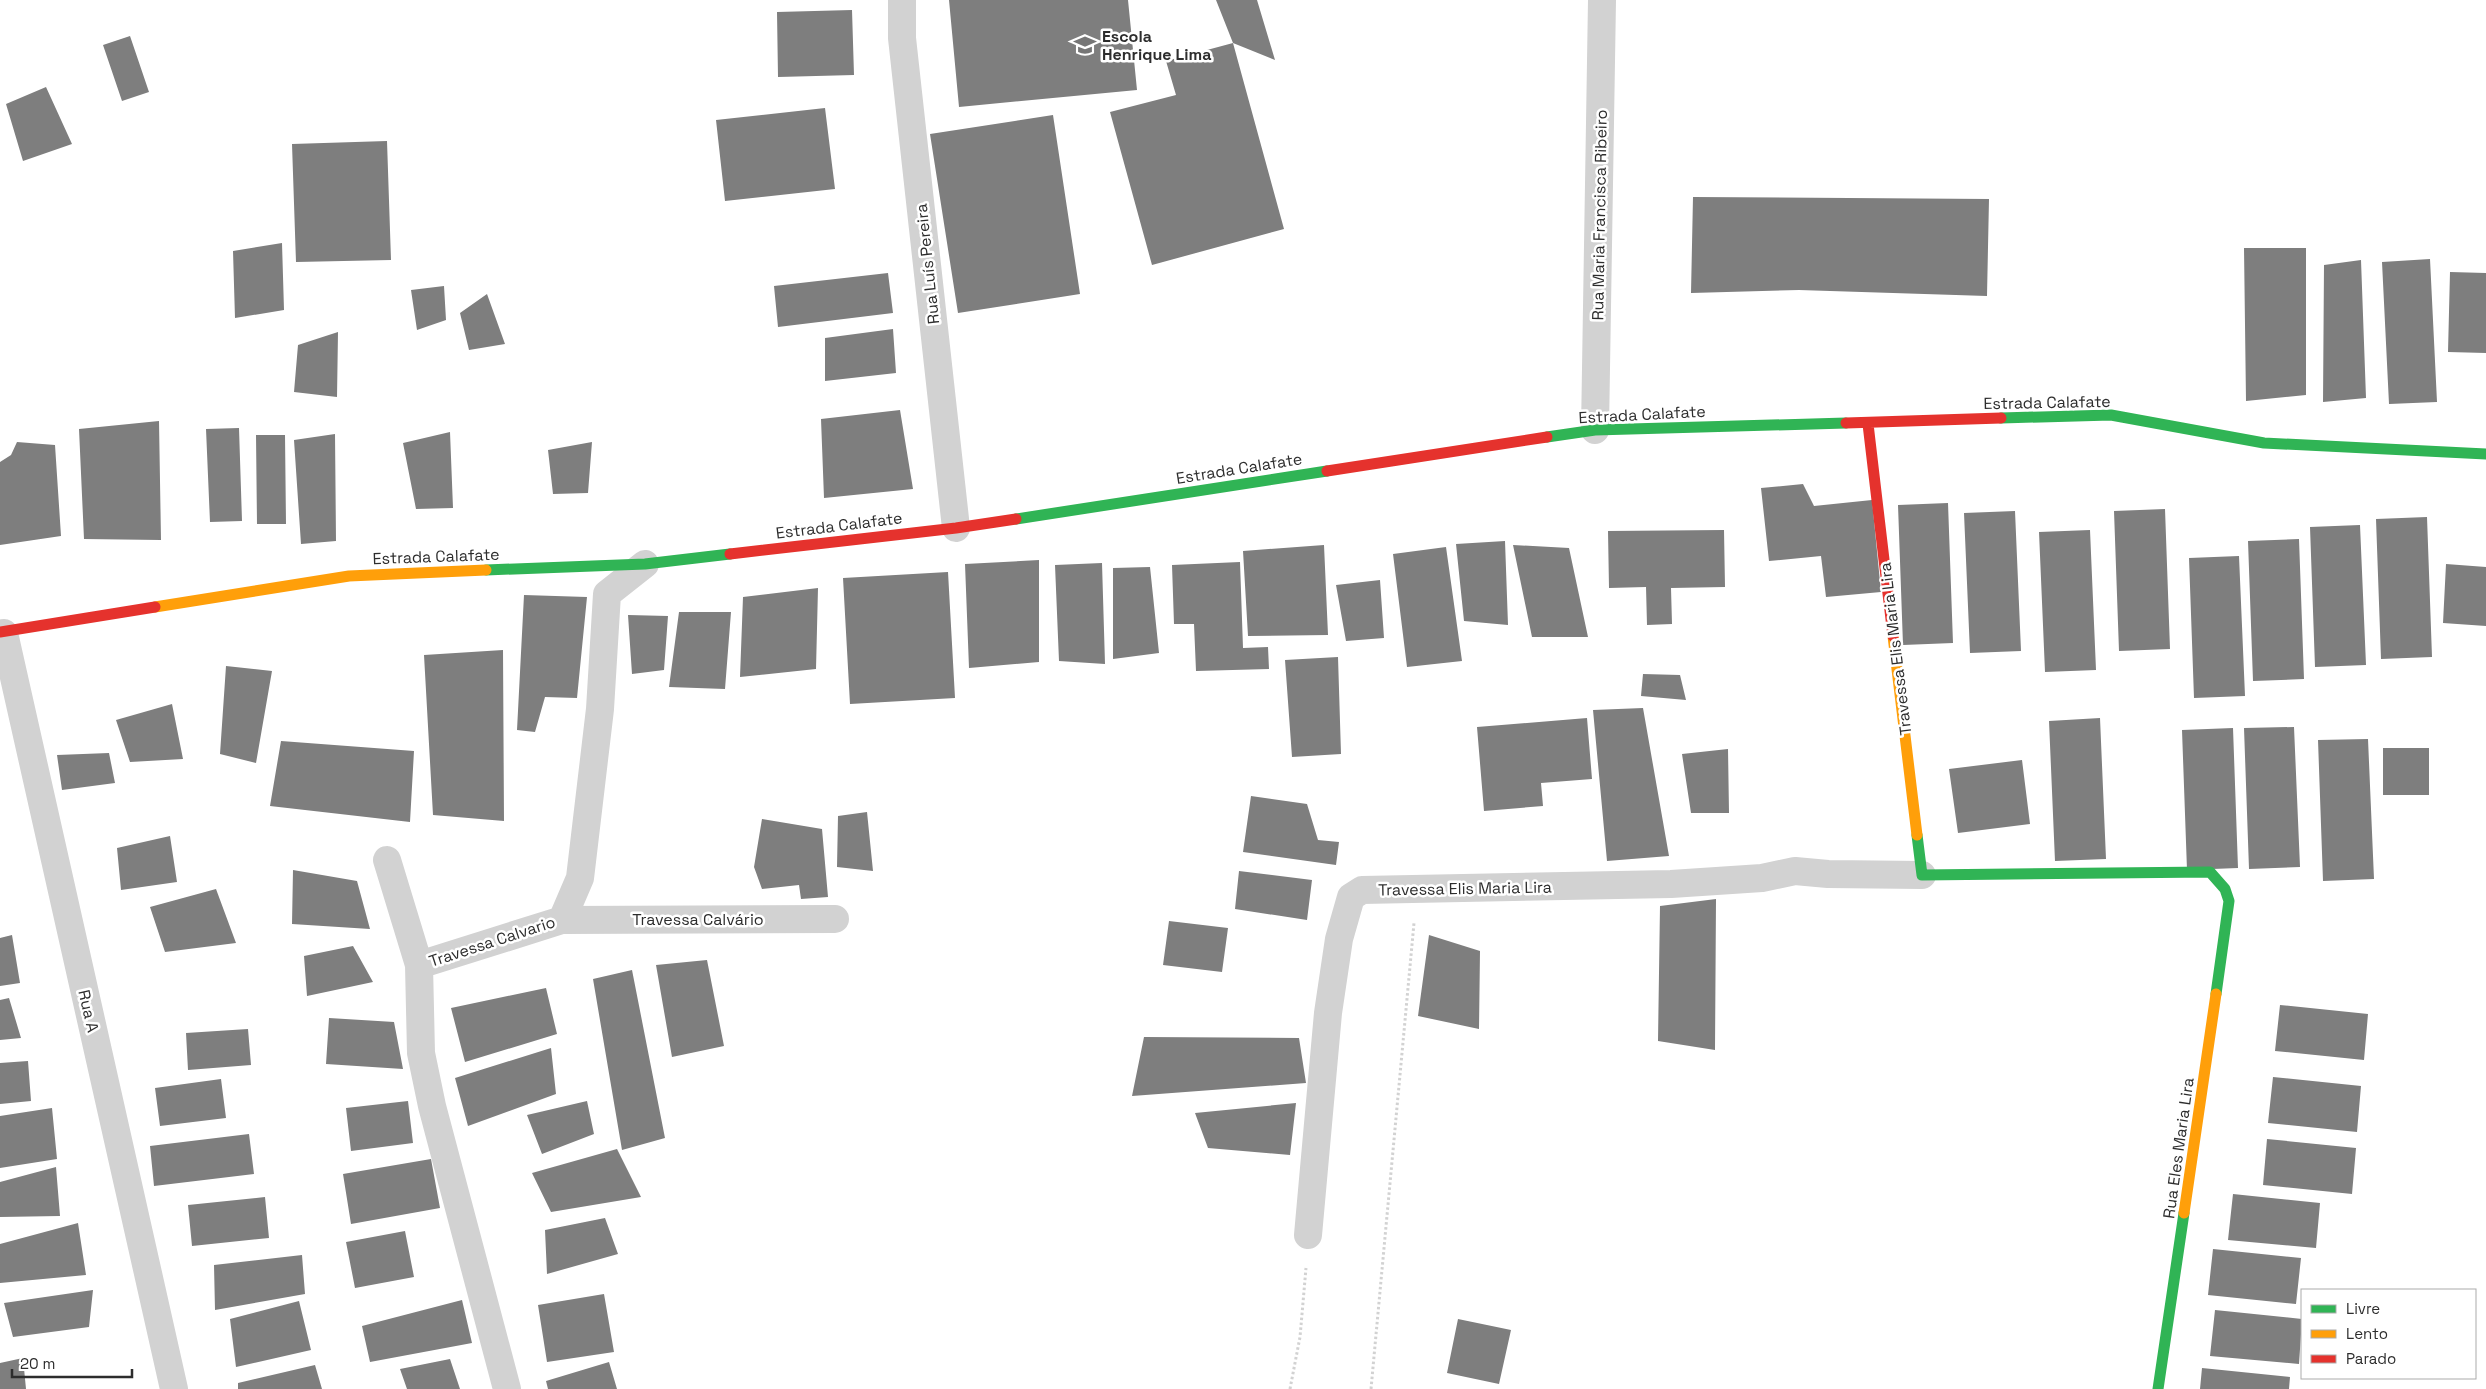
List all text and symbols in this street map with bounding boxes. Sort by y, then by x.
place label: Escola Henrique Lima [1102,26,1211,65]
school or university icon: Escola Henrique Lima [1072,32,1098,58]
street label: Rua Maria Francisca Ribeiro [1587,109,1612,321]
street label: Rua Luís Pereira [911,203,944,325]
street label: Estrada Calafate [1983,391,2111,414]
street label: Estrada Calafate [1578,401,1706,428]
street label: Estrada Calafate [1175,448,1304,489]
street label: Estrada Calafate [775,507,903,544]
street label: Estrada Calafate [372,544,500,569]
street label: Travessa Elis Maria Lira [1874,561,1917,737]
street label: Travessa Elis Maria Lira [1378,876,1552,901]
street label: Travessa Calvário [632,909,764,930]
street label: Travessa Calvario [426,911,558,972]
street label: Rua A [73,988,104,1034]
street label: Rua Eles Maria Lira [2158,1076,2199,1220]
legend [2301,1289,2476,1379]
text: Livre [2346,1299,2380,1318]
text: Lento [2346,1324,2388,1343]
scale bar [12,1346,132,1378]
text: Parado [2346,1349,2396,1368]
text: 20 m [20,1354,55,1373]

